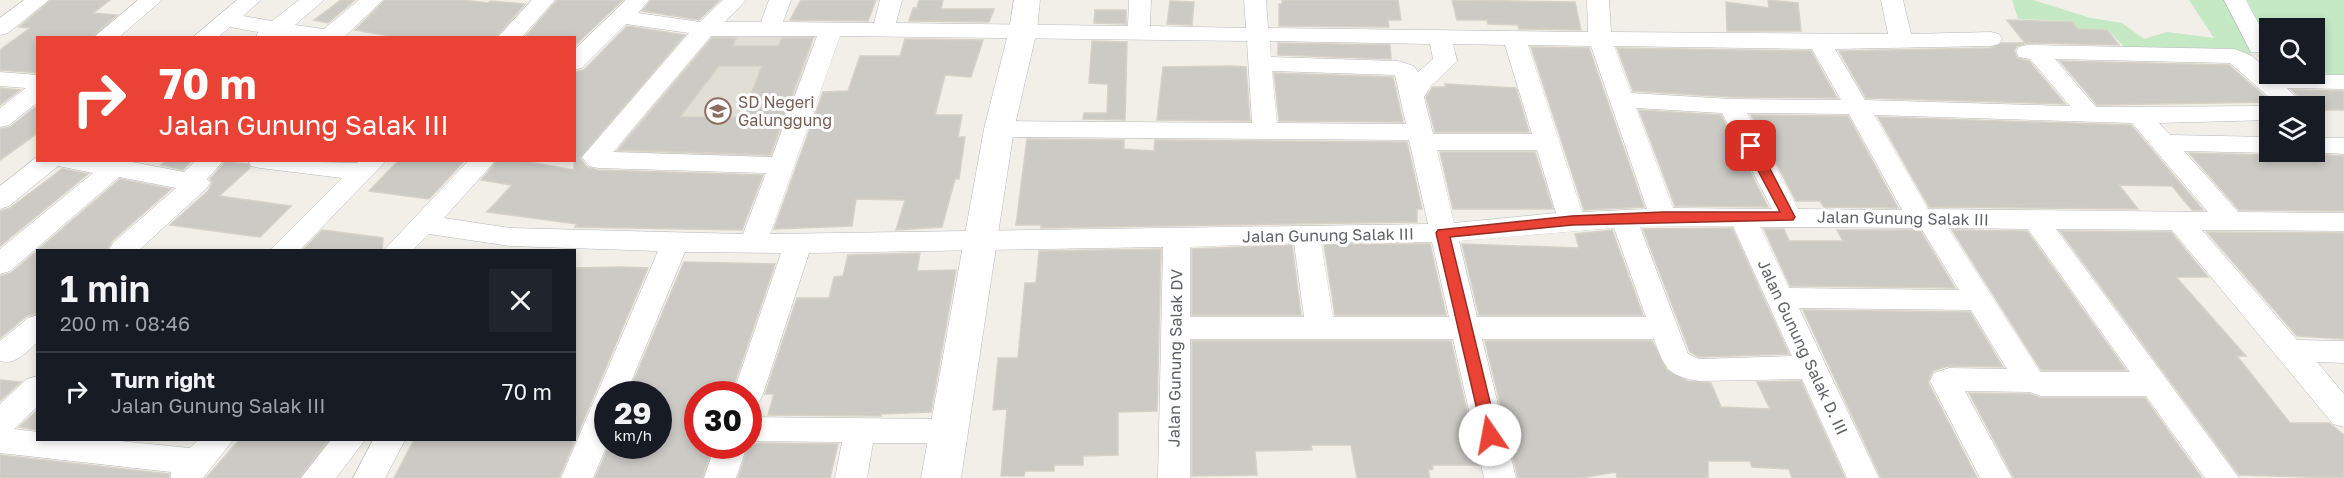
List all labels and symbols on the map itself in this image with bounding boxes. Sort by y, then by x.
place label: SD Negeri Galunggung [738,92,832,130]
school or university icon: SD Negeri Galunggung [703,96,733,126]
pin [1725,120,1776,171]
street label: Jalan Gunung Salak III [1817,207,1989,229]
street label: Jalan Gunung Salak III [1242,224,1414,246]
street label: Jalan Gunung Salak D. III [1754,256,1852,438]
street label: Jalan Gunung Salak DV [1163,268,1187,447]
speed limit sign: 30 [684,381,762,459]
position arrow [1458,403,1522,467]

